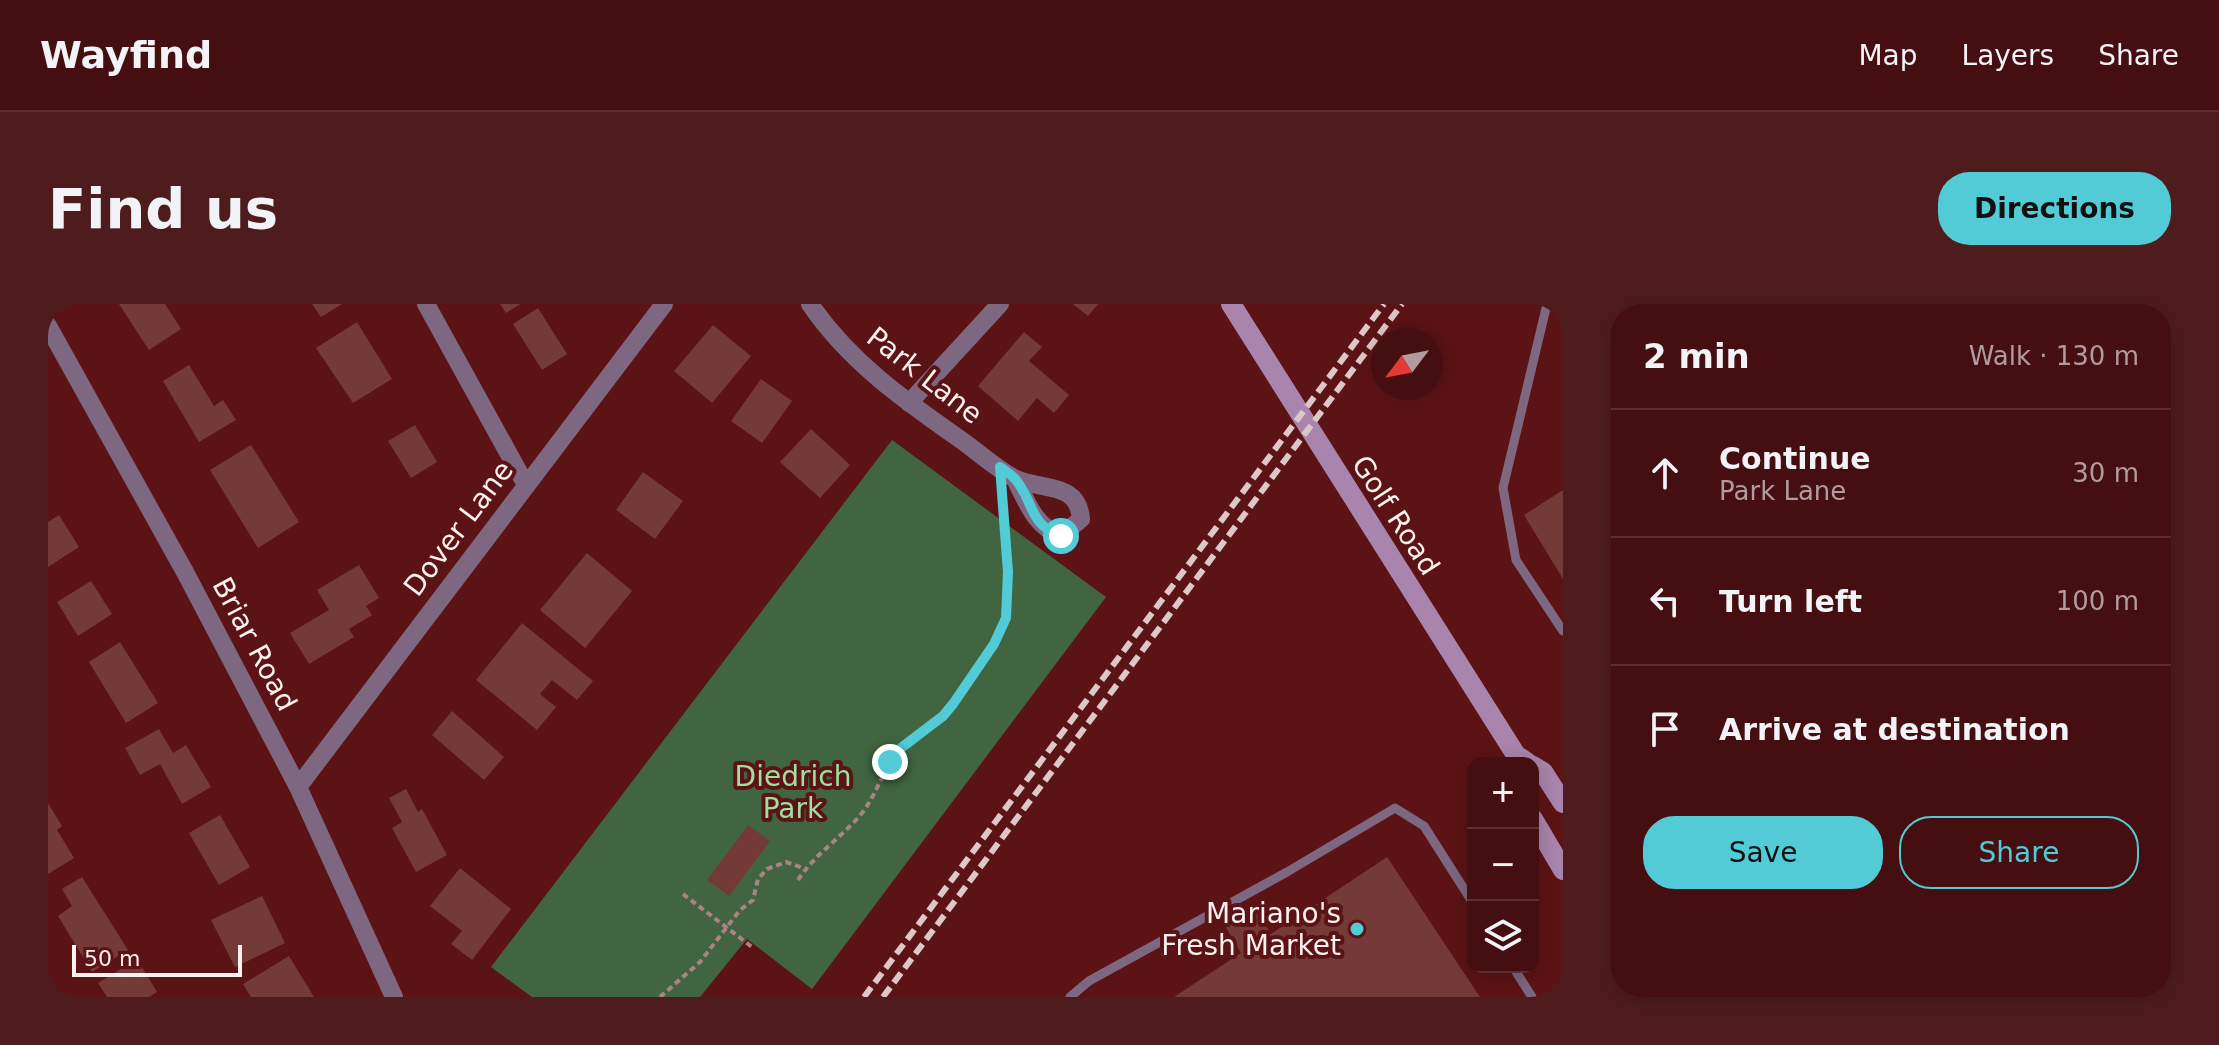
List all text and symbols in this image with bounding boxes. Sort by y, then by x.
text: Wayfind [40,33,212,77]
text: Map [1858,39,1918,72]
text: Layers [1962,39,2054,72]
text: Share [2098,39,2179,72]
button: Directions [1938,172,2171,245]
text: Find us [48,176,278,241]
street label: Park Lane [860,320,989,431]
north arrow [1371,328,1443,400]
text: 2 min [1643,336,1750,376]
text: Walk · 130 m [1969,341,2139,371]
text: Continue [1719,441,1871,476]
street label: Golf Road [1345,449,1446,581]
icon: ahead [1643,451,1687,495]
street label: Dover Lane [397,454,520,602]
text: 30 m [2072,458,2139,488]
text: Park Lane [1719,476,1846,506]
route start [1043,518,1079,554]
street label: Briar Road [206,572,303,717]
icon: left [1643,579,1687,623]
text: Turn left [1719,584,1862,619]
text: 100 m [2056,586,2139,616]
icon: arrive [1643,707,1687,751]
text: Arrive at destination [1719,712,2070,747]
route end [872,744,908,780]
map controls [1467,757,1539,973]
button: + [1467,757,1539,829]
park label: Diedrich Park [735,760,851,825]
button: Save [1643,816,1883,889]
button: Share [1899,816,2139,889]
button: − [1467,829,1539,901]
place label: Mariano's Fresh Market [1161,897,1341,962]
button: layers [1467,901,1539,973]
marker: Mariano's Fresh Market [1348,920,1366,938]
scale bar [72,941,242,977]
text: 50 m [84,946,140,971]

